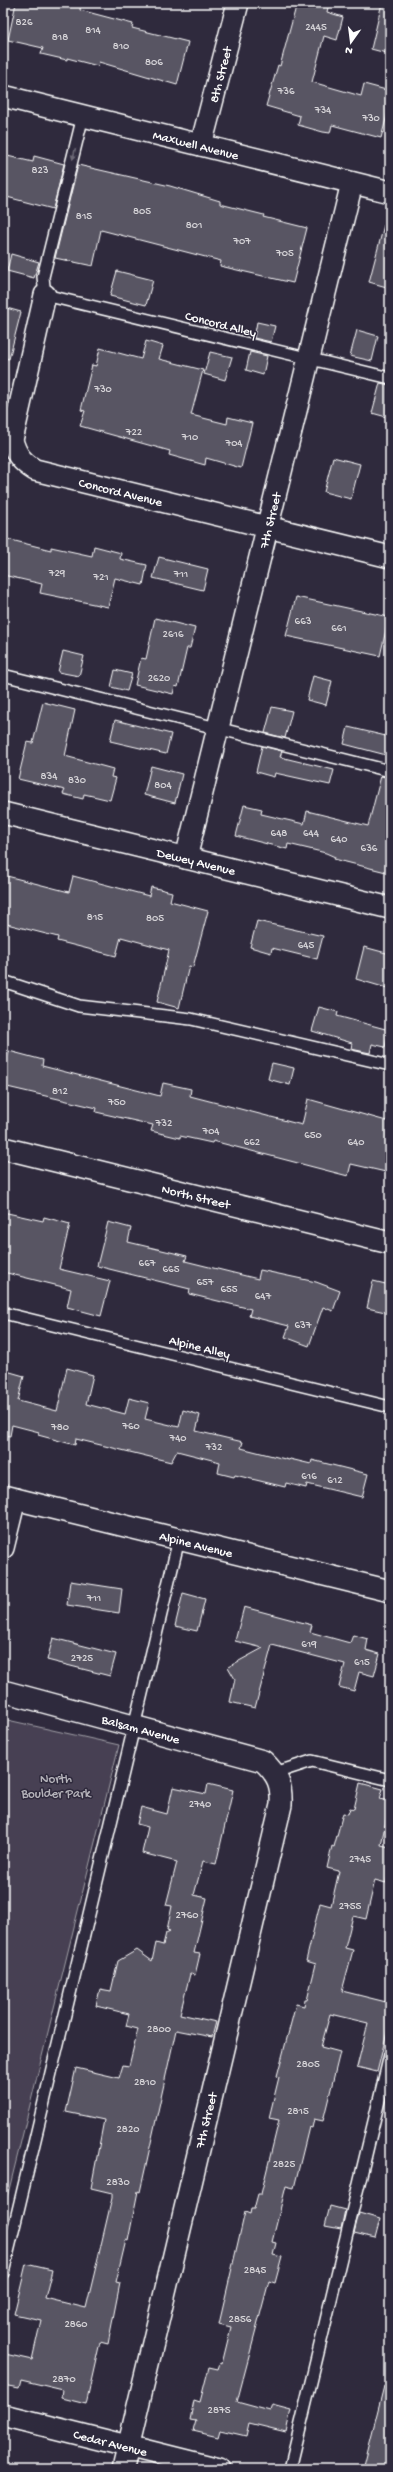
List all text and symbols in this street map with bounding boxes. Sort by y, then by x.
house number: 826 [16,17,33,29]
house number: 2445 [305,22,327,34]
north arrow [331,22,371,62]
house number: 814 [85,25,102,37]
house number: 818 [52,32,68,44]
house number: 810 [113,41,129,53]
text: N [344,43,354,56]
street label: 8th Street [207,44,237,105]
house number: 806 [145,57,163,69]
house number: 736 [276,86,295,98]
house number: 734 [314,105,332,117]
house number: 730 [361,113,380,125]
street label: Maxwell Avenue [151,128,240,164]
one-way arrow [70,148,76,160]
house number: 823 [31,165,49,177]
house number: 805 [133,206,151,218]
house number: 815 [76,211,92,223]
house number: 801 [186,220,202,232]
house number: 707 [232,236,251,248]
house number: 705 [275,248,294,260]
street label: Concord Alley [183,309,258,342]
house number: 730 [93,384,112,396]
house number: 722 [125,427,143,439]
house number: 710 [181,432,198,444]
house number: 704 [224,438,243,450]
street label: Concord Avenue [77,476,164,511]
street label: 7th Street [257,490,286,551]
house number: 729 [48,568,66,580]
house number: 711 [173,569,188,581]
house number: 721 [92,572,109,584]
house number: 663 [295,616,312,628]
house number: 661 [331,623,347,635]
house number: 2616 [163,629,184,641]
house number: 2620 [148,673,170,685]
house number: 834 [41,771,58,783]
house number: 830 [68,775,86,787]
house number: 804 [154,780,173,792]
house number: 648 [271,828,287,840]
house number: 644 [303,828,320,840]
house number: 640 [330,834,348,846]
house number: 636 [361,843,378,855]
street label: Dewey Avenue [154,846,237,880]
house number: 815 [87,912,103,924]
house number: 805 [146,913,164,925]
house number: 645 [298,940,314,952]
house number: 812 [52,1086,69,1098]
house number: 750 [107,1097,126,1109]
house number: 732 [155,1118,173,1130]
house number: 704 [201,1126,220,1138]
house number: 650 [304,1130,322,1142]
house number: 662 [244,1137,261,1149]
house number: 640 [347,1137,365,1149]
street label: North Street [160,1182,233,1214]
house number: 667 [139,1258,156,1270]
house number: 665 [163,1264,180,1276]
house number: 657 [196,1277,214,1289]
house number: 655 [220,1284,238,1296]
house number: 647 [255,1291,272,1303]
house number: 637 [294,1320,312,1332]
street label: Alpine Alley [167,1334,232,1363]
house number: 760 [121,1421,140,1433]
house number: 780 [50,1422,69,1434]
house number: 740 [168,1433,187,1445]
house number: 732 [205,1442,223,1454]
house number: 616 [301,1471,317,1483]
house number: 612 [327,1475,343,1487]
street label: Alpine Avenue [157,1530,234,1562]
house number: 711 [86,1593,101,1605]
house number: 619 [301,1639,317,1651]
house number: 2725 [71,1653,93,1665]
house number: 615 [354,1657,370,1669]
street label: Balsam Avenue [99,1713,181,1748]
park label: North Boulder Park [20,1772,92,1802]
house number: 2740 [189,1799,211,1811]
house number: 2745 [349,1854,371,1866]
house number: 2755 [339,1901,362,1913]
house number: 2760 [176,1910,198,1922]
house number: 2800 [147,2024,171,2036]
house number: 2805 [296,2059,320,2071]
house number: 2810 [134,2077,156,2089]
street label: 7th Street [193,2090,222,2151]
house number: 2815 [287,2106,309,2118]
house number: 2820 [116,2124,140,2136]
house number: 2825 [273,2159,296,2171]
house number: 2830 [106,2177,130,2189]
house number: 2845 [244,2265,266,2277]
house number: 2856 [229,2314,252,2326]
house number: 2860 [64,2319,88,2331]
house number: 2870 [52,2374,76,2386]
house number: 2875 [208,2405,231,2417]
street label: Cedar Avenue [72,2428,149,2461]

